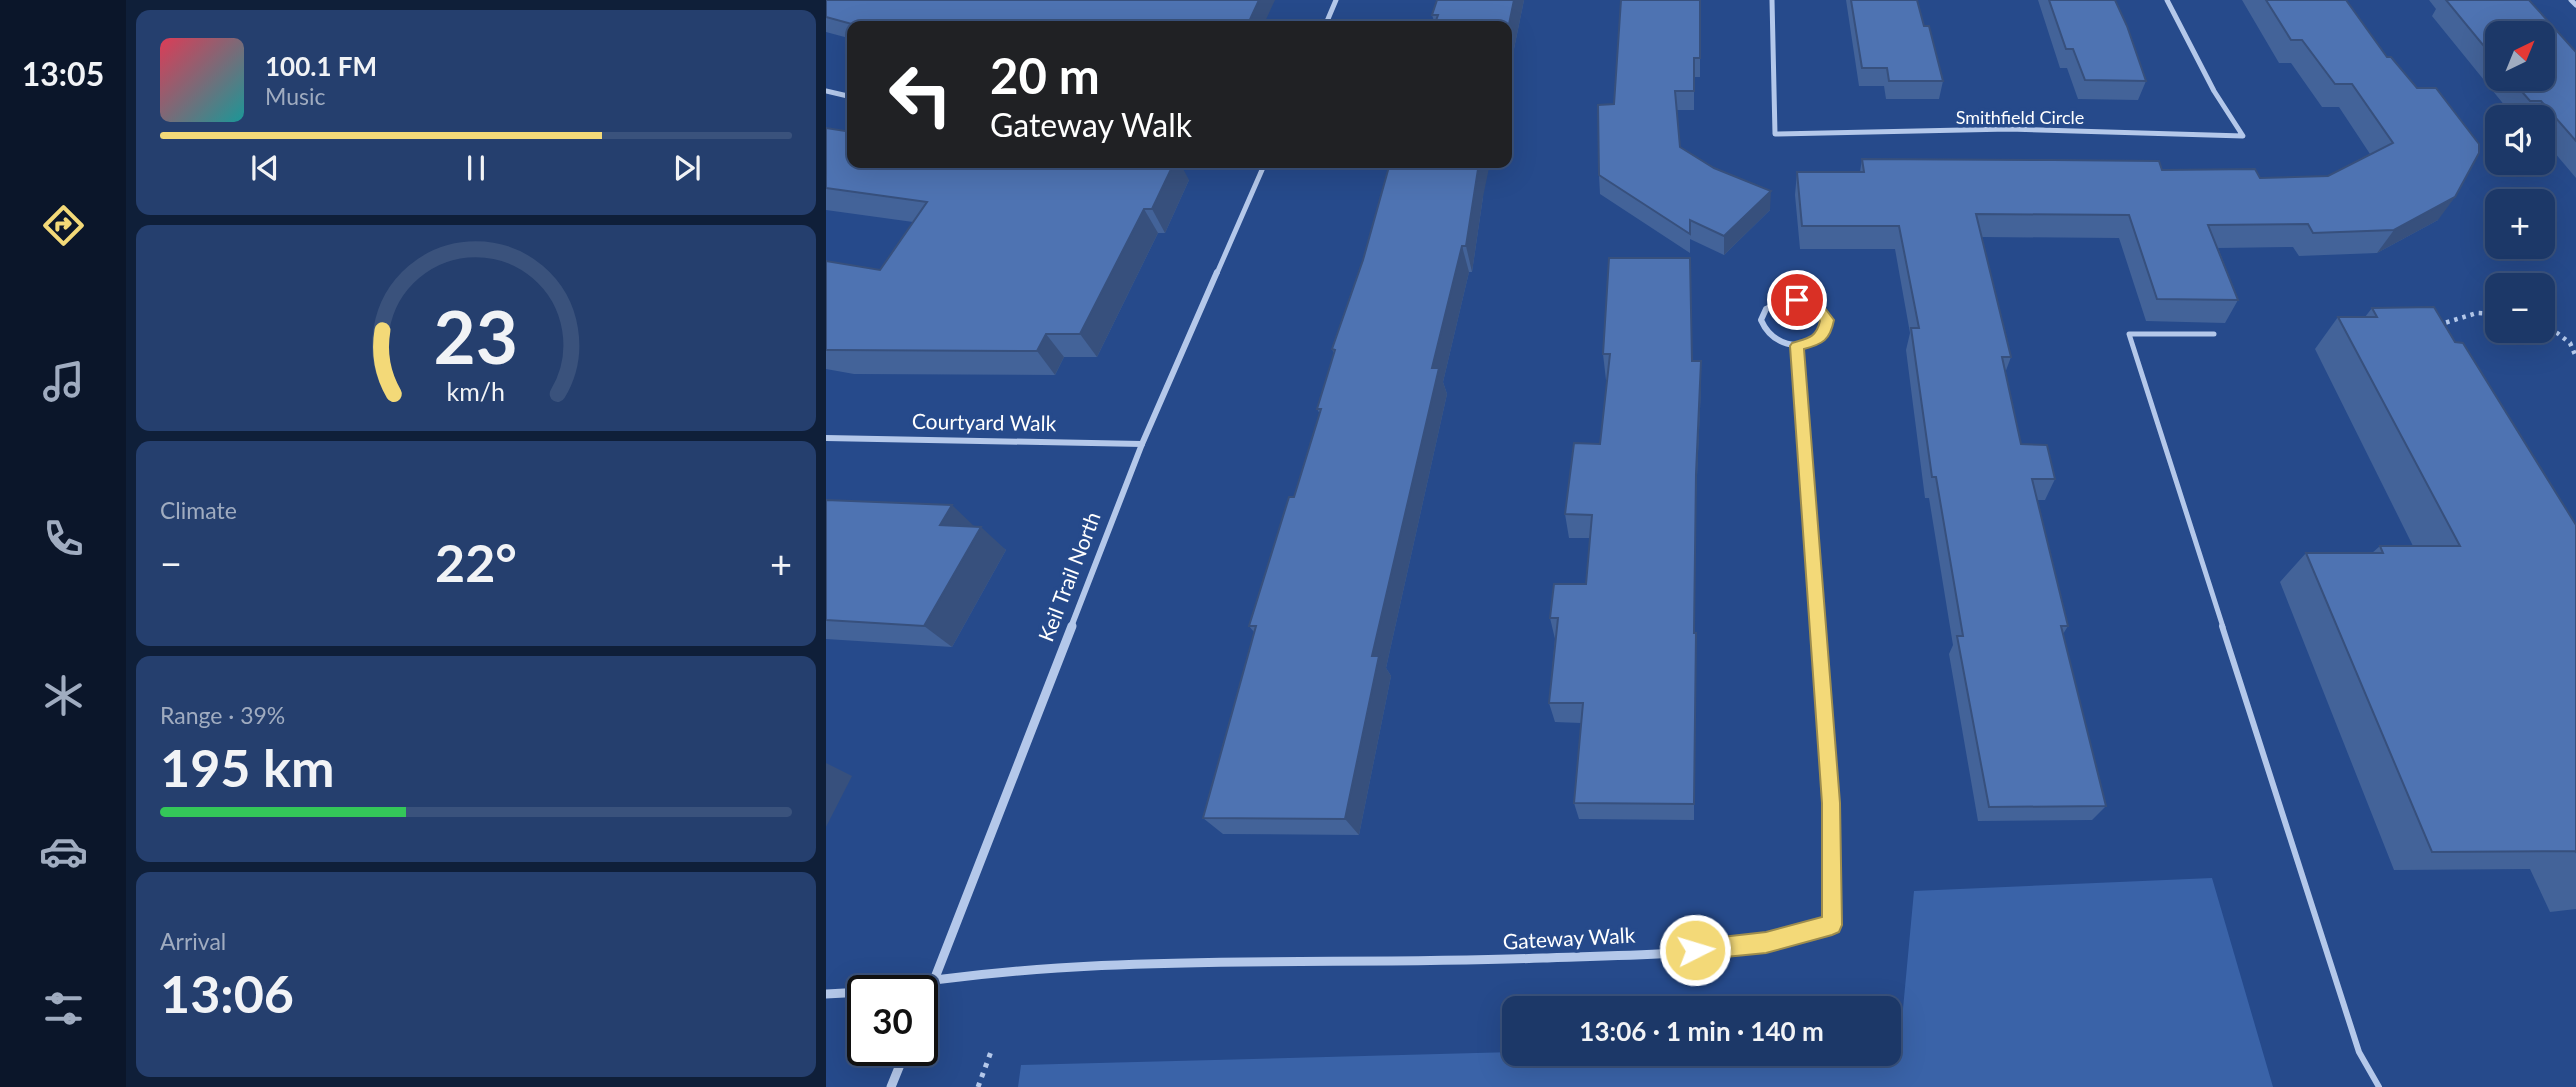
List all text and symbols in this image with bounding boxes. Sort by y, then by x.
north arrow [2485,21,2555,91]
map controls [2485,21,2555,343]
text: 20 m [990,46,1100,104]
icon: left [875,49,966,140]
text: 100.1 FM [265,50,377,82]
text: 13:05 [22,54,104,93]
text: Music [265,82,325,110]
text: Gateway Walk [990,105,1192,144]
button: sound [2485,105,2555,175]
street label: Smithfield Circle [1956,106,2084,128]
icon: previous [246,149,284,187]
icon: pause [457,149,495,187]
icon: next [668,149,706,187]
button: + [2485,189,2555,259]
icon: directions [39,201,88,250]
pin [1767,270,1827,330]
button: − [2485,273,2555,343]
icon: arrive [1778,281,1816,319]
text: 23 [434,293,518,381]
icon: music [39,357,88,406]
text: km/h [447,376,505,406]
street label: Courtyard Walk [912,408,1057,435]
text: Climate [160,496,237,524]
street label: Keil Trail North [1032,508,1105,645]
icon: phone [39,514,88,563]
text: 22° [435,531,517,593]
text: − [160,540,182,586]
text: + [770,540,792,586]
icon: climate [39,671,88,720]
text: Range · 39% [160,701,285,729]
text: 195 km [160,736,334,798]
icon: car [39,827,88,876]
position arrow [1658,913,1732,987]
street label: Gateway Walk [1502,922,1636,953]
text: Arrival [160,927,226,955]
text: 13:06 [160,962,294,1024]
speed limit sign: 30 [847,975,938,1066]
icon: filters [39,984,88,1033]
text: 13:06 · 1 min · 140 m [1579,1015,1824,1047]

